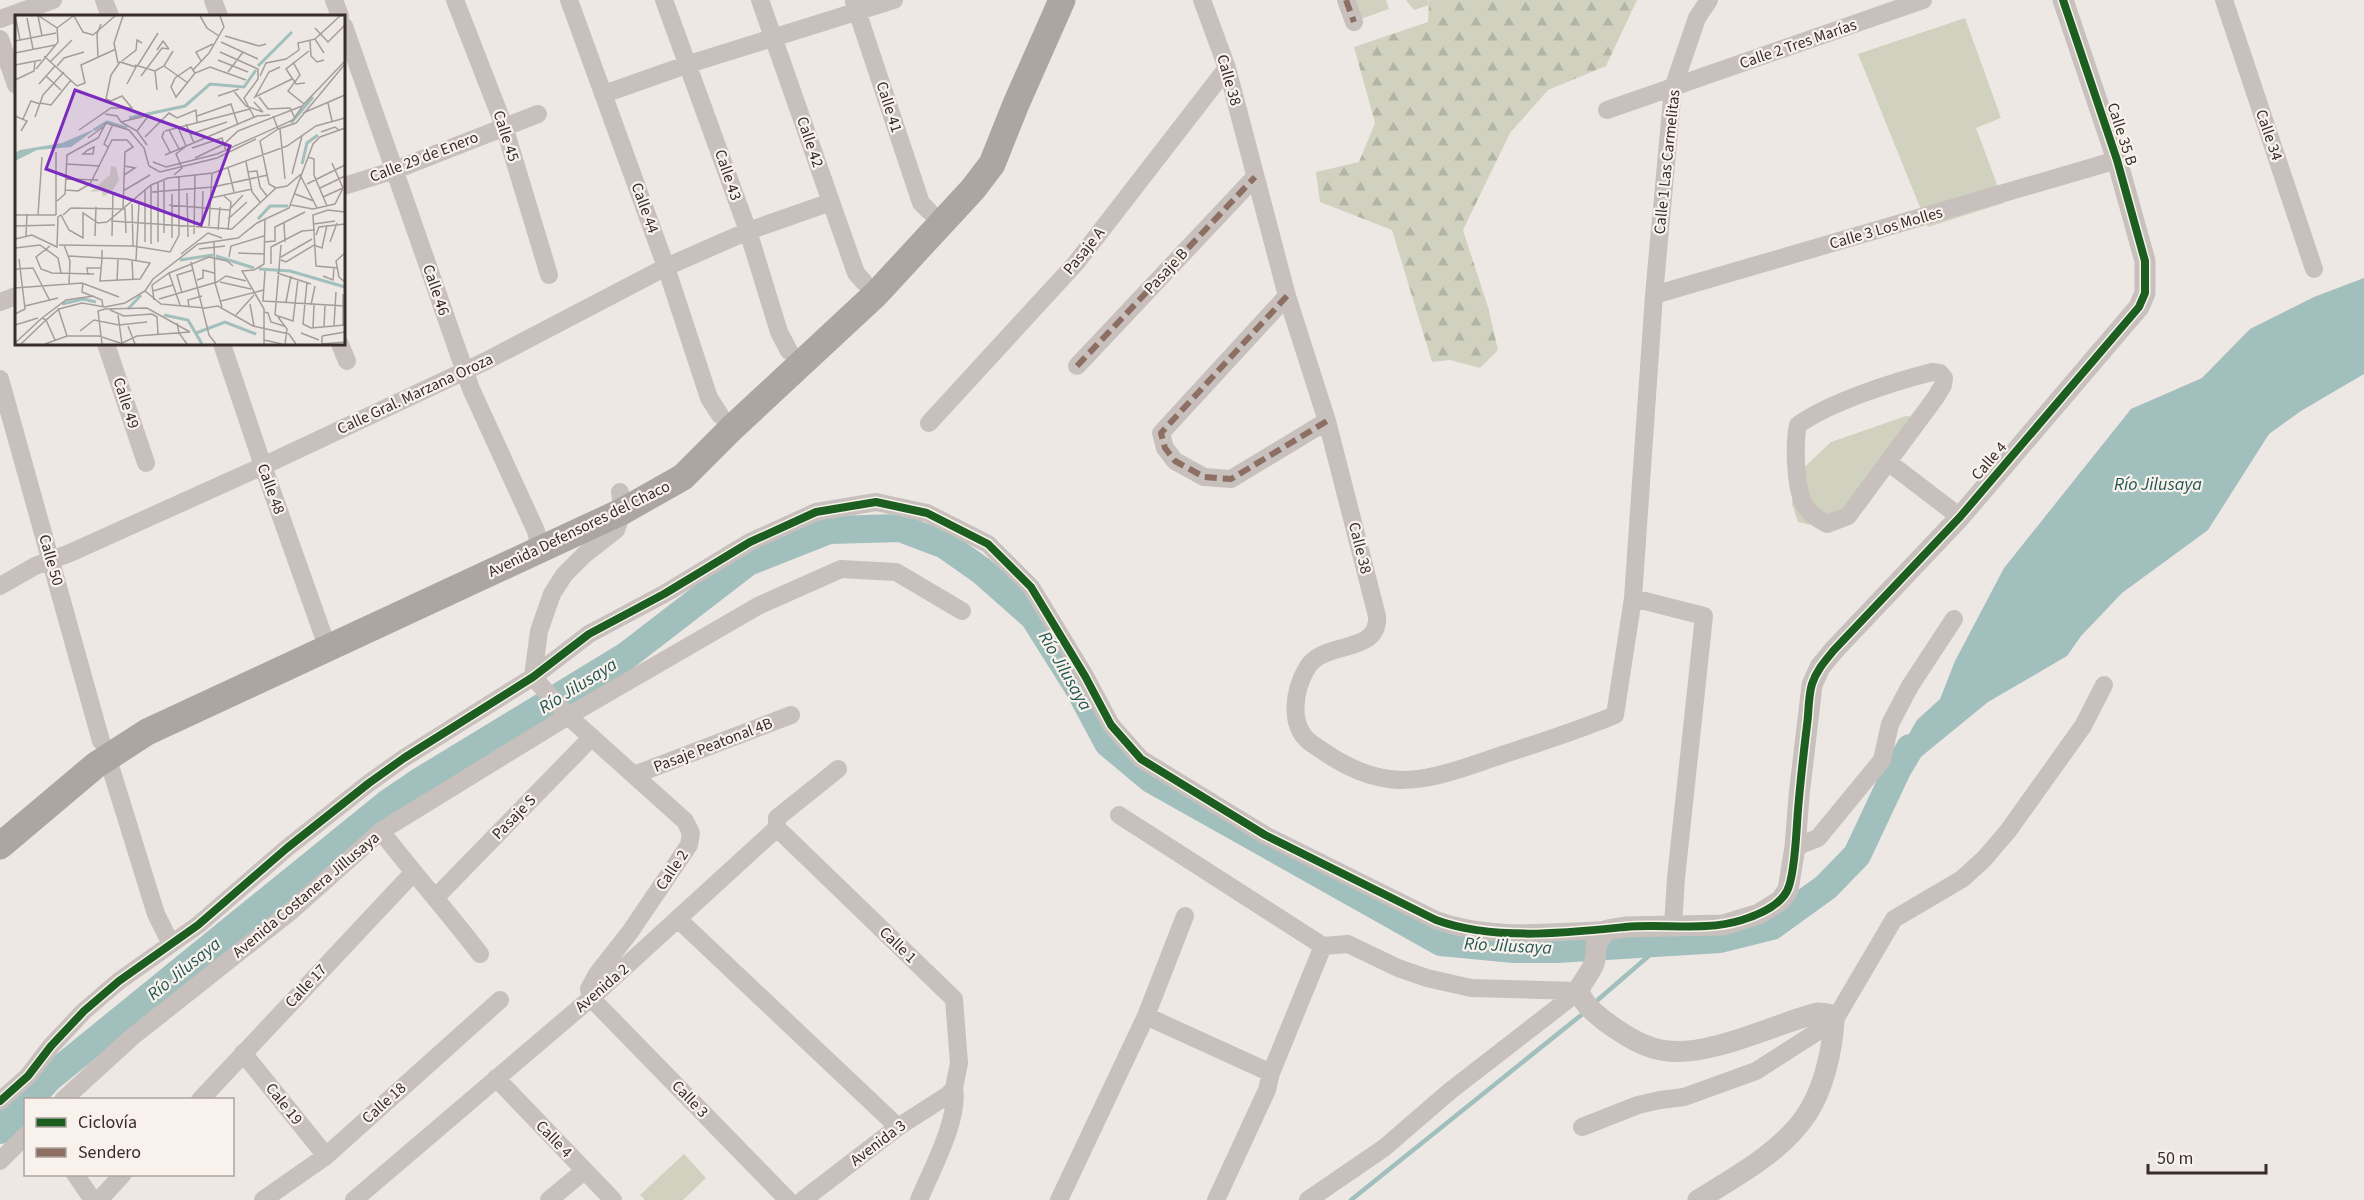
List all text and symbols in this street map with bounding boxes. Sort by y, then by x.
street label: Calle 2 Tres Marías [1736,14,1860,74]
inset map [15,15,345,345]
street label: Calle 38 [1211,52,1247,108]
street label: Calle 41 [870,79,908,135]
street label: Calle 1 Las Carmelitas [1648,88,1686,235]
street label: Calle 35 B [2101,100,2143,168]
street label: Calle 34 [2250,107,2288,163]
street label: Calle 45 [487,108,525,164]
street label: Calle 42 [791,114,829,170]
street label: Calle 29 de Enero [366,126,482,188]
street label: Calle 43 [709,147,747,203]
street label: Calle 44 [626,180,664,236]
street label: Calle 3 Los Molles [1827,201,1945,255]
street label: Pasaje A [1058,222,1110,279]
street label: Pasaje B [1139,243,1193,299]
street label: Calle 46 [417,262,455,318]
street label: Calle Gral. Marzana Oroza [333,348,497,440]
street label: Calle 49 [107,375,145,431]
street label: Calle 4 [1966,437,2012,485]
street label: Calle 48 [252,461,290,517]
water label: Río Jilusaya [2114,472,2202,497]
street label: Avenida Defensores del Chaco [484,475,674,583]
street label: Calle 38 [1343,520,1377,576]
street label: Calle 50 [33,532,69,588]
water label: Río Jilusaya [1032,627,1098,716]
water label: Río Jilusaya [534,652,622,720]
street label: Pasaje Peatonal 4B [650,712,776,778]
street label: Pasaje S [487,790,541,844]
street label: Avenida Costanera Jillusaya [228,827,384,963]
street label: Calle 2 [650,845,694,895]
street label: Calle 1 [874,922,922,968]
water label: Río Jilusaya [142,931,226,1006]
water label: Río Jilusaya [1463,931,1553,961]
street label: Avenida 2 [570,958,634,1018]
street label: Calle 17 [280,959,332,1013]
street label: Calle 3 [667,1075,713,1123]
street label: Calle 18 [357,1077,411,1129]
street label: Cale 19 [260,1078,308,1130]
legend [24,1098,234,1176]
text: Ciclovía [78,1110,137,1135]
street label: Calle 4 [531,1115,577,1163]
street label: Avenida 3 [846,1115,910,1171]
scale bar [2148,1137,2266,1175]
text: Sendero [78,1140,141,1165]
text: 50 m [2157,1146,2193,1171]

